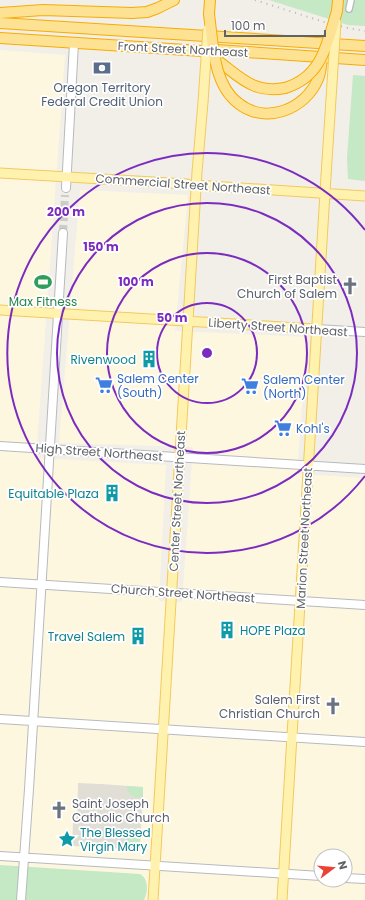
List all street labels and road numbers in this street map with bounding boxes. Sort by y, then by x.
street label: Front Street Northeast [117,37,249,61]
street label: Commercial Street Northeast [95,169,271,199]
street label: Liberty Street Northeast [208,314,348,340]
street label: Center Street Northeast [165,430,189,572]
street label: High Street Northeast [35,439,163,465]
street label: Marion Street Northeast [292,467,316,609]
street label: Church Street Northeast [110,579,256,607]

